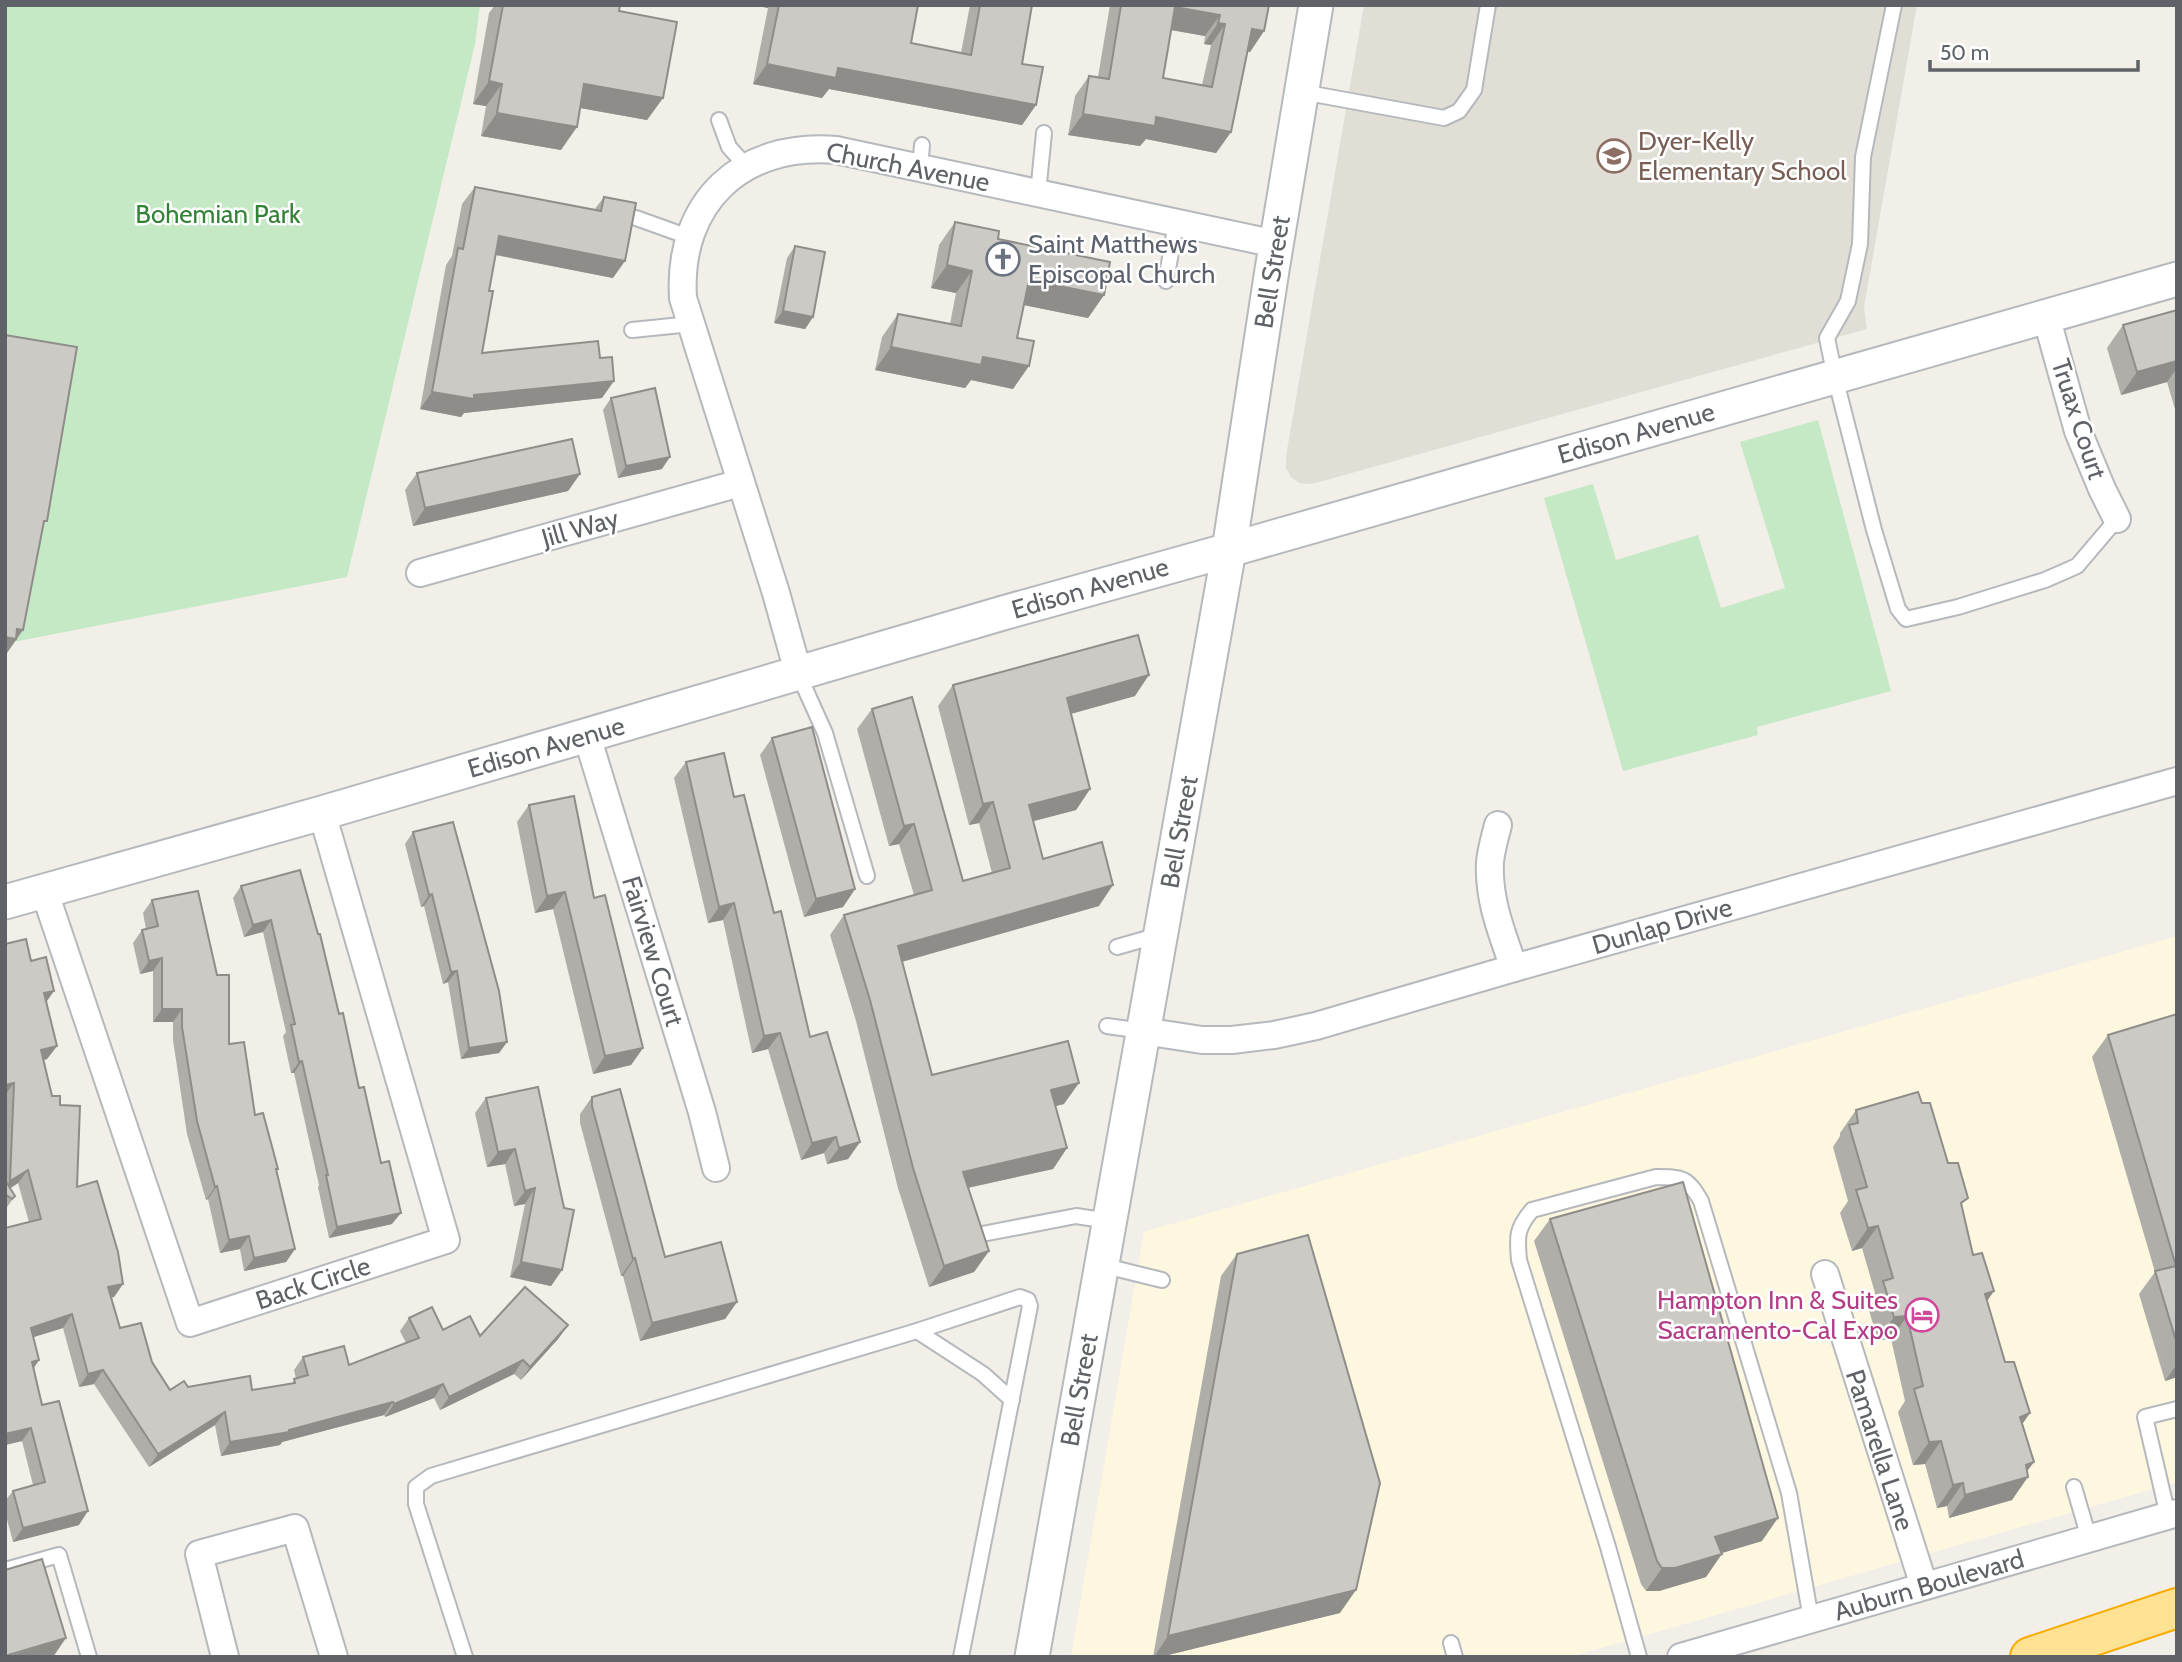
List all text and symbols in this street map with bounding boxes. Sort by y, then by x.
scale bar [1930,28,2138,72]
text: 50 m [1940,40,1989,65]
place label: Dyer-Kelly Elementary School [1638,125,1846,187]
street label: Church Avenue [824,135,992,199]
school or university icon: Dyer-Kelly Elementary School [1595,137,1633,175]
park label: Bohemian Park [135,198,301,230]
street label: Bell Street [1247,213,1297,331]
place label: Saint Matthews Episcopal Church [1028,228,1215,290]
church icon: Saint Matthews Episcopal Church [984,240,1022,278]
street label: Truax Court [2045,355,2114,483]
street label: Edison Avenue [1554,395,1718,471]
street label: Jill Way [537,502,622,555]
street label: Edison Avenue [1008,550,1172,626]
street label: Edison Avenue [464,709,628,785]
street label: Bell Street [1153,773,1205,891]
street label: Fairview Court [615,872,691,1030]
street label: Dunlap Drive [1588,891,1736,961]
street label: Back Circle [252,1249,374,1317]
place label: Hampton Inn & Suites Sacramento-Cal Expo [1657,1284,1898,1346]
hotel icon: Hampton Inn & Suites Sacramento-Cal Expo [1903,1296,1941,1334]
street label: Bell Street [1053,1331,1105,1449]
street label: Pamarella Lane [1839,1365,1921,1535]
street label: Auburn Boulevard [1830,1543,2028,1627]

